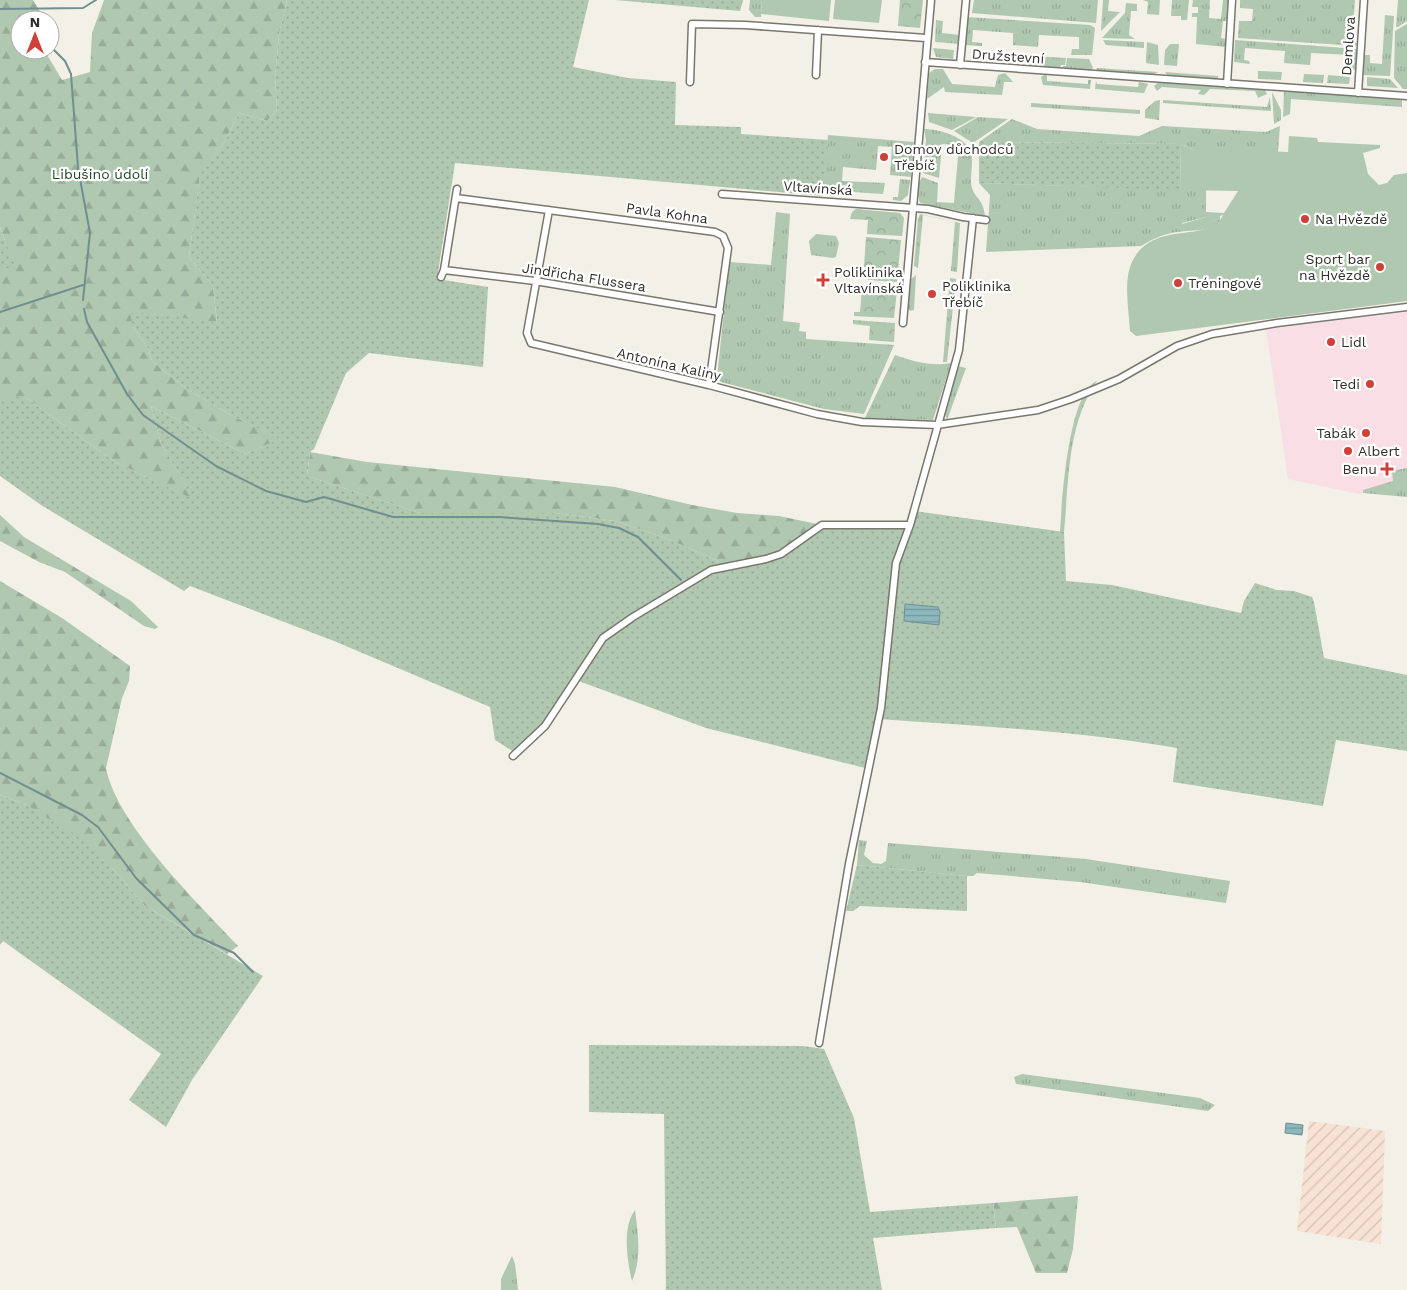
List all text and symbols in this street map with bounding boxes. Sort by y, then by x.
north arrow [10,10,60,60]
text: N [30,14,40,30]
street label: Demlova [1338,16,1358,76]
street label: Družstevní [971,45,1045,67]
place label: Domov důchodců Třebíč [894,141,1014,173]
marker: Domov důchodců Třebíč [878,151,890,163]
park label: Libušino údolí [52,166,148,182]
street label: Vltavínská [783,178,853,198]
street label: Pavla Kohna [625,199,709,227]
place label: Na Hvězdě [1315,211,1387,227]
marker: Na Hvězdě [1299,213,1311,225]
place label: Sport bar na Hvězdě [1299,251,1370,283]
street label: Jindřicha Flussera [521,259,647,295]
marker: Sport bar na Hvězdě [1374,261,1386,273]
place label: Poliklinika Vltavínská [834,264,903,296]
marker: Poliklinika Vltavínská [816,273,830,287]
place label: Tréningové [1188,275,1261,291]
marker: Tréningové [1172,277,1184,289]
place label: Poliklinika Třebíč [942,278,1011,310]
marker: Poliklinika Třebíč [926,288,938,300]
place label: Lidl [1341,334,1367,350]
marker: Lidl [1325,336,1337,348]
street label: Antonína Kaliny [615,344,723,384]
place label: Tedi [1333,376,1360,392]
marker: Tedi [1364,378,1376,390]
place label: Tabák [1316,425,1356,441]
marker: Tabák [1360,427,1372,439]
place label: Albert [1358,443,1400,459]
marker: Albert [1342,445,1354,457]
place label: Benu [1342,461,1377,477]
marker: Benu [1381,463,1393,475]

